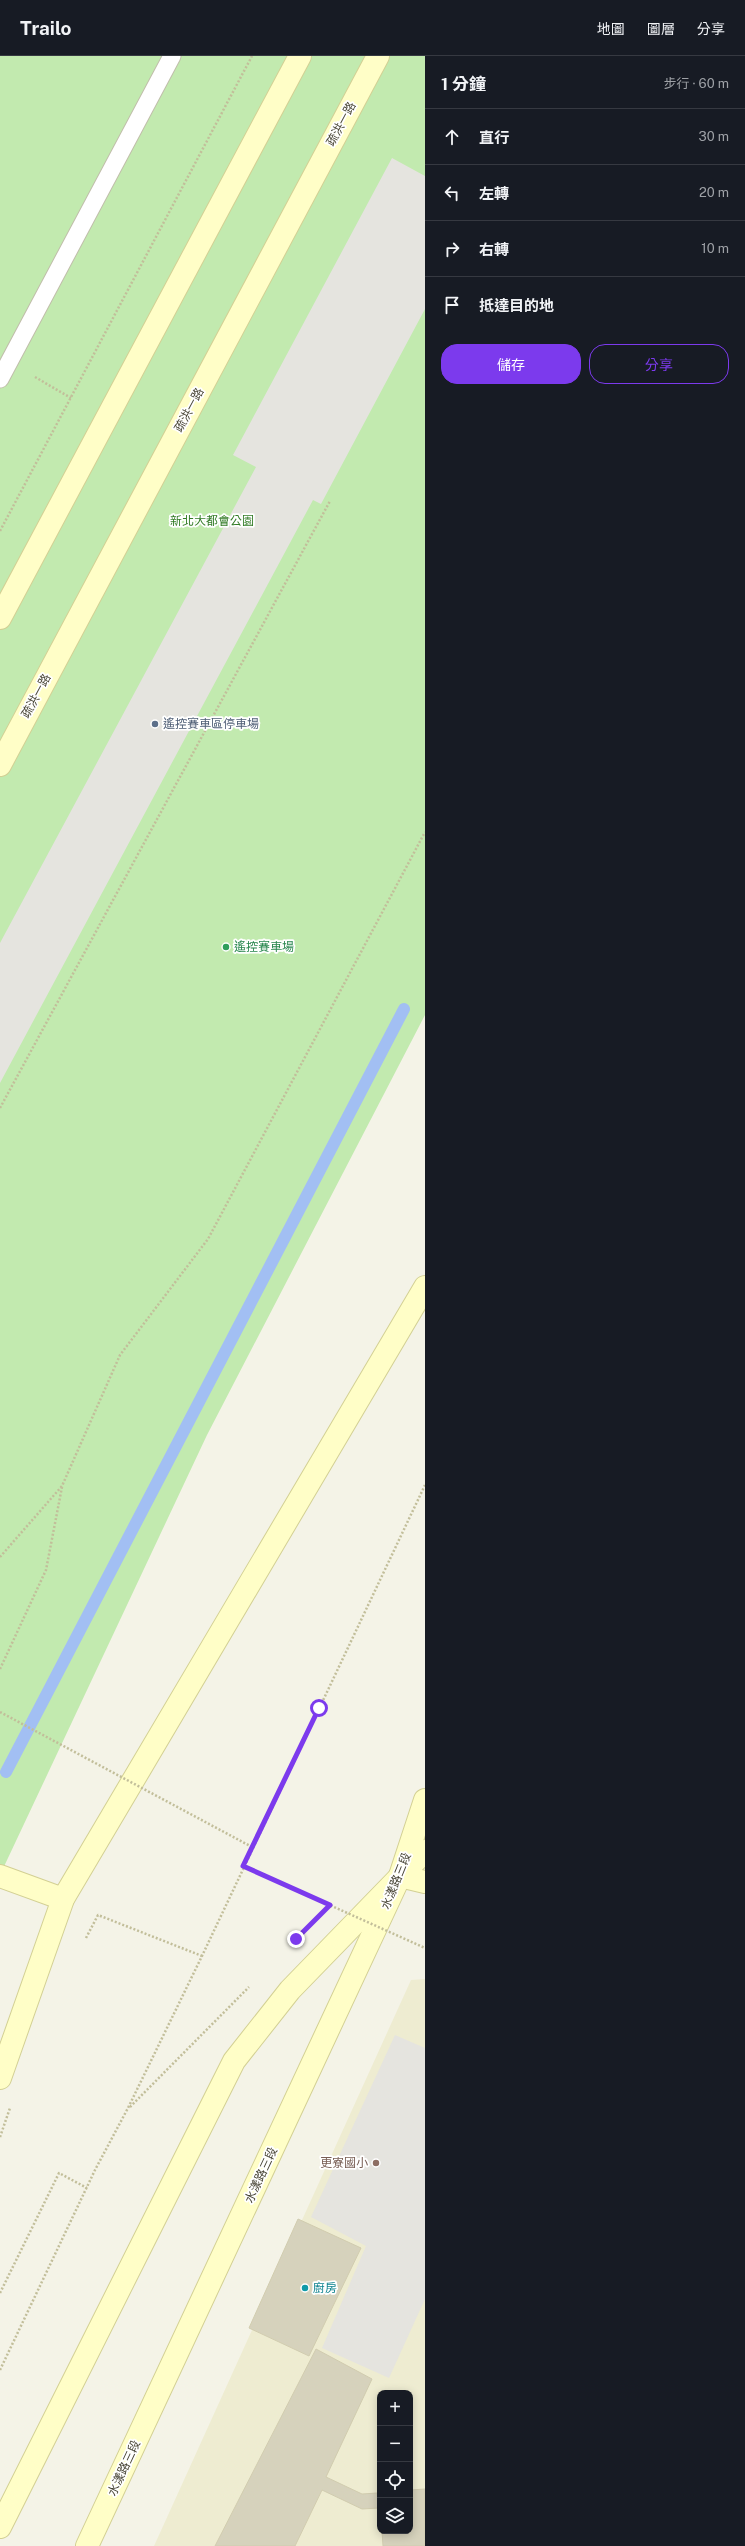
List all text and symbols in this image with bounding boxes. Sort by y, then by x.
text: Trailo [20,17,72,39]
text: 地圖 [597,21,625,37]
text: 圖層 [647,21,675,37]
text: 分享 [697,21,725,37]
text: 1 分鐘 [441,74,486,94]
text: 步行 · 60 m [663,76,729,91]
street label: 疏洪一路 [324,100,358,148]
icon: ahead [441,126,463,148]
text: 直行 [479,129,509,146]
text: 30 m [699,129,729,144]
icon: left [441,182,463,204]
text: 左轉 [479,185,509,202]
text: 20 m [699,185,729,200]
icon: right [441,238,463,260]
text: 右轉 [479,241,509,258]
text: 10 m [701,241,729,256]
icon: arrive [441,294,463,316]
text: 抵達目的地 [479,297,554,314]
button: 儲存 [441,344,581,384]
button: 分享 [589,344,729,384]
street label: 疏洪一路 [172,386,206,434]
park label: 新北大都會公園 [170,514,254,528]
street label: 疏洪一路 [19,672,53,720]
place label: 遙控賽車區停車場 [163,717,259,731]
marker: 遙控賽車區停車場 [150,719,160,729]
place label: 遙控賽車場 [234,940,294,954]
marker: 遙控賽車場 [221,942,231,952]
route start [310,1699,328,1717]
street label: 水漾路三段 [378,1851,414,1911]
route end [287,1930,305,1948]
street label: 水漾路三段 [242,2145,280,2205]
place label: 更寮國小 [320,2156,368,2170]
marker: 更寮國小 [371,2158,381,2168]
place label: 廚房 [313,2281,337,2295]
marker: 廚房 [300,2283,310,2293]
map controls [377,2390,413,2534]
button: + [377,2390,413,2426]
button: − [377,2426,413,2462]
street label: 水漾路三段 [105,2438,143,2498]
button: locate [377,2462,413,2498]
button: layers [377,2498,413,2534]

